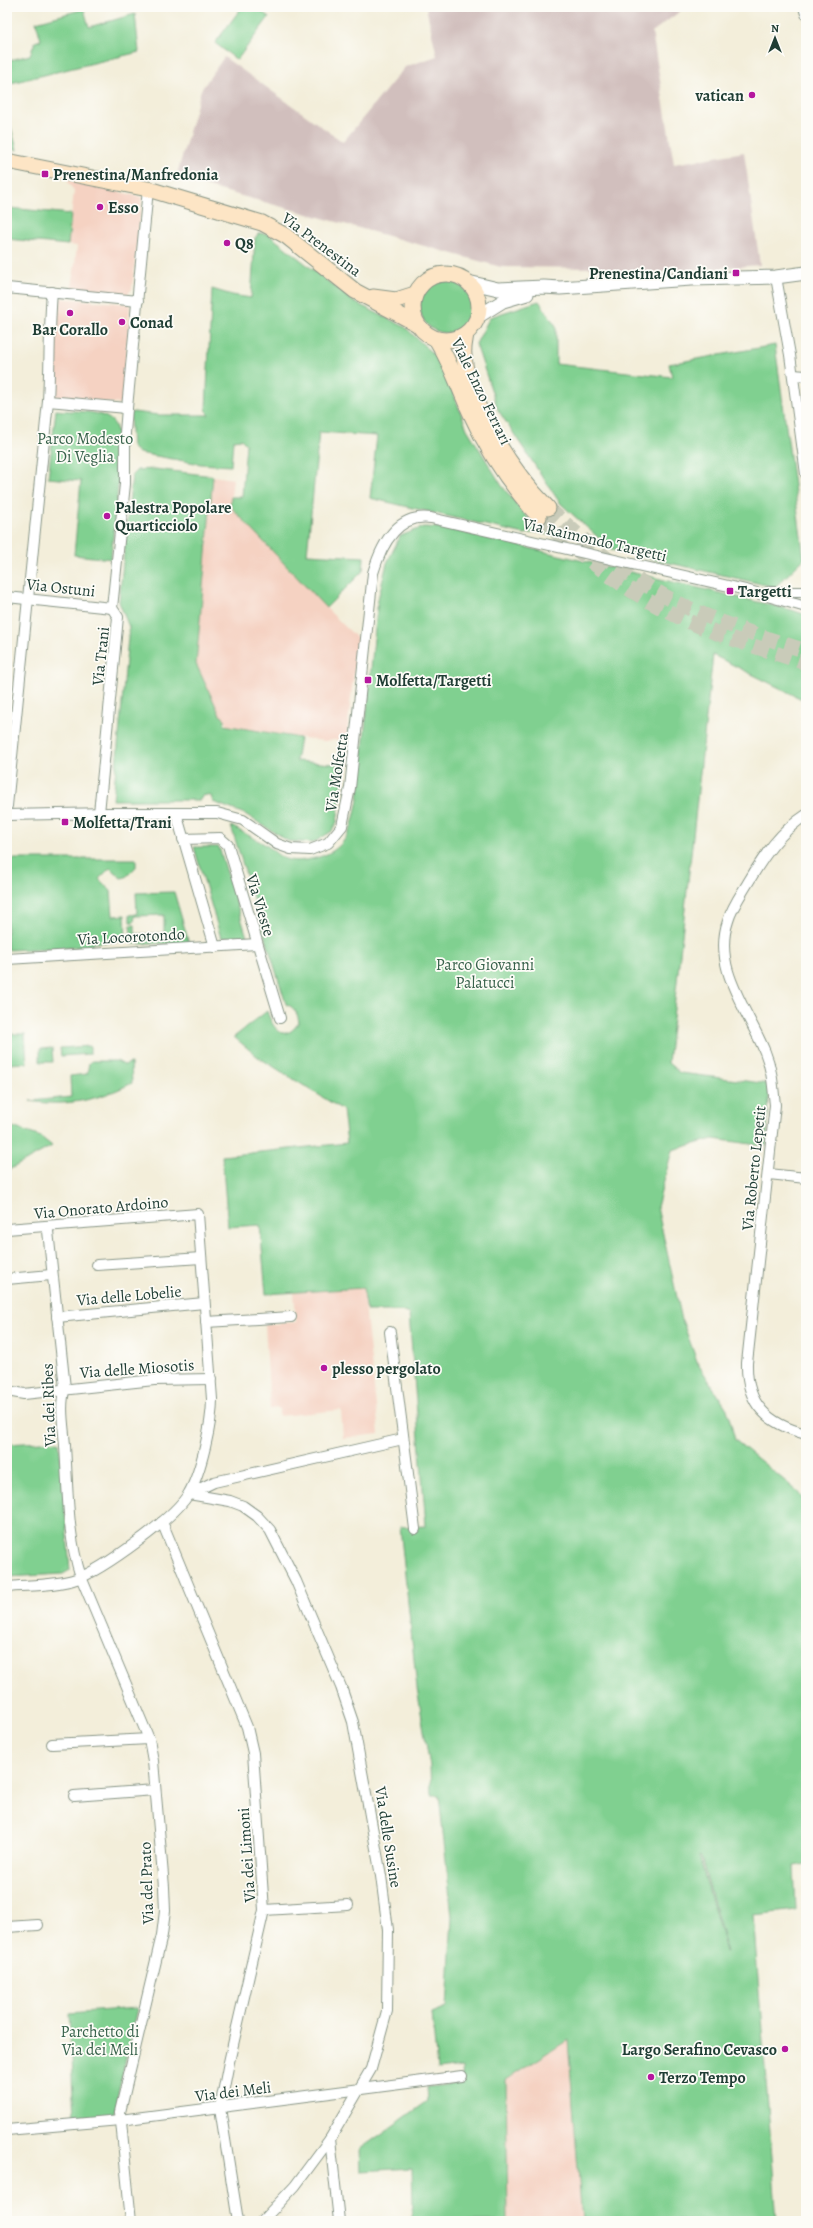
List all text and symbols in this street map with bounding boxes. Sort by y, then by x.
north arrow [755,18,795,58]
text: N [771,21,779,36]
place label: vatican [695,85,744,107]
marker: vatican [747,90,757,100]
place label: Prenestina/Manfredonia [53,164,219,186]
marker: Prenestina/Manfredonia [40,169,50,179]
place label: Esso [108,197,139,219]
marker: Esso [95,202,105,212]
street label: Via Prenestina [276,207,366,282]
place label: Q8 [235,233,254,255]
marker: Q8 [222,238,232,248]
place label: Prenestina/Candiani [589,263,728,285]
marker: Prenestina/Candiani [731,268,741,278]
marker: Bar Corallo [65,308,75,318]
place label: Conad [130,312,174,334]
marker: Conad [117,317,127,327]
place label: Bar Corallo [32,319,108,341]
street label: Viale Enzo Ferrari [445,333,517,449]
park label: Parco Modesto Di Veglia [37,428,133,468]
place label: Palestra Popolare Quarticciolo [115,497,232,537]
marker: Palestra Popolare Quarticciolo [102,511,112,521]
street label: Via Raimondo Targetti [520,512,669,567]
street label: Via Ostuni [24,573,96,603]
place label: Targetti [738,581,792,603]
marker: Targetti [725,586,735,596]
street label: Via Trani [87,626,115,688]
place label: Molfetta/Targetti [376,670,492,692]
marker: Molfetta/Targetti [363,675,373,685]
street label: Via Molfetta [320,731,354,814]
place label: Molfetta/Trani [73,812,172,834]
marker: Molfetta/Trani [60,817,70,827]
street label: Via Vieste [240,871,280,939]
street label: Via Locorotondo [76,923,185,951]
park label: Parco Giovanni Palatucci [436,954,534,994]
street label: Via Roberto Lepetit [736,1105,771,1233]
street label: Via Onorato Ardoino [32,1191,169,1225]
street label: Via delle Lobelie [75,1280,182,1312]
street label: Via delle Miosotis [78,1354,195,1384]
place label: plesso pergolato [332,1358,441,1380]
street label: Via dei Ribes [37,1363,61,1448]
marker: plesso pergolato [319,1363,329,1373]
street label: Via delle Susine [369,1784,407,1889]
street label: Via dei Limoni [233,1807,261,1904]
street label: Via del Prato [135,1841,159,1926]
park label: Parchetto di Via dei Meli [60,2021,140,2061]
place label: Largo Serafino Cevasco [622,2039,777,2061]
marker: Largo Serafino Cevasco [780,2044,790,2054]
place label: Terzo Tempo [659,2067,746,2089]
marker: Terzo Tempo [646,2072,656,2082]
street label: Via dei Meli [193,2076,272,2108]

